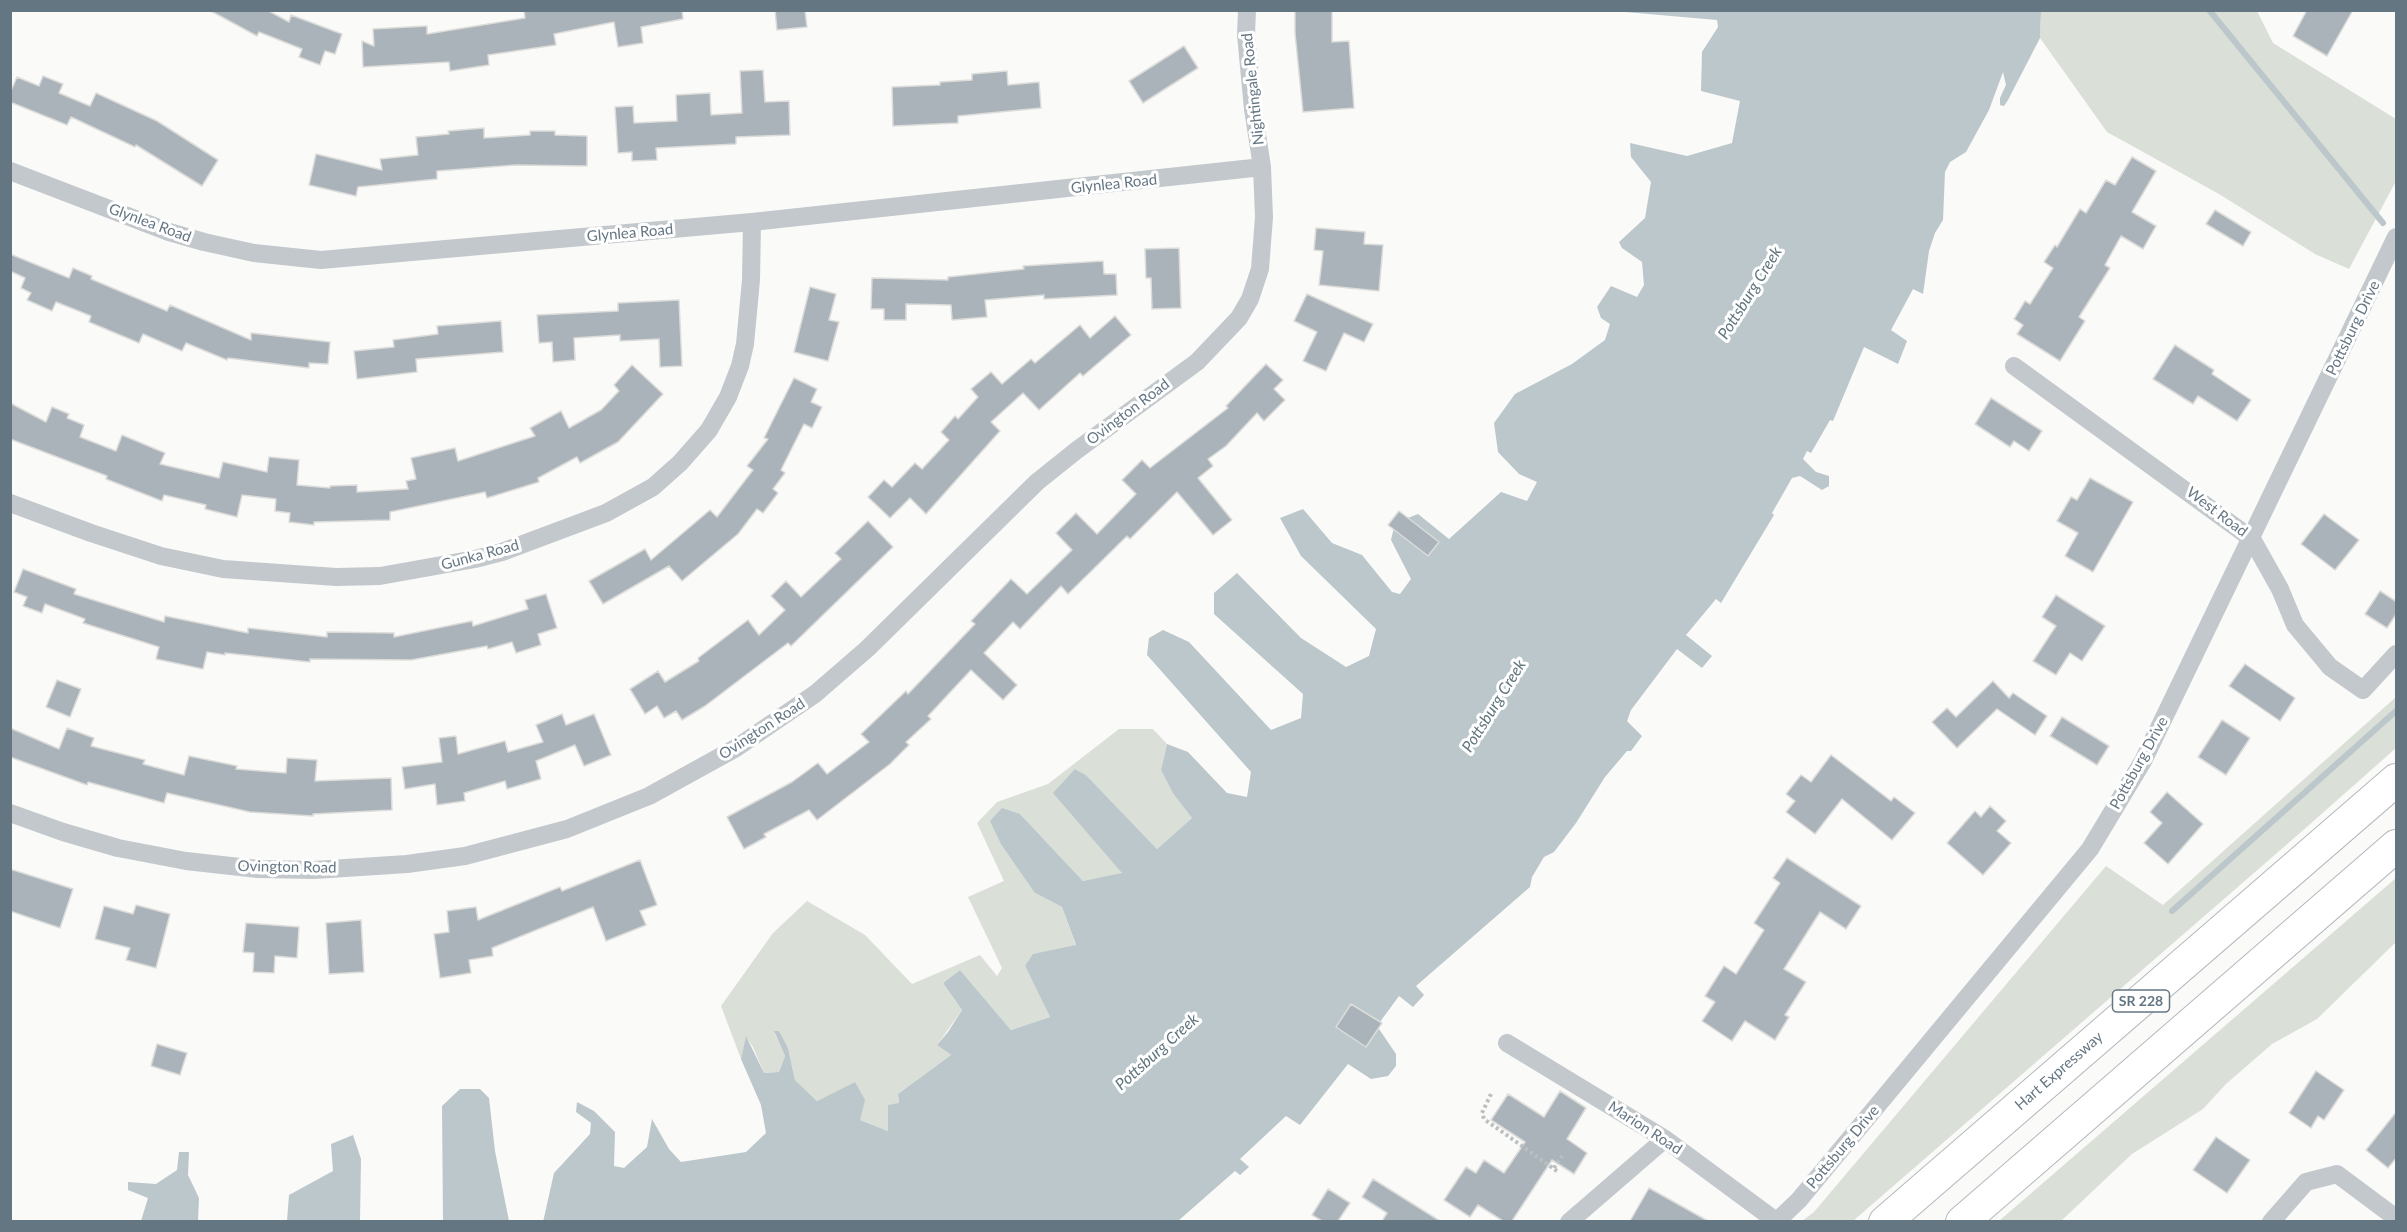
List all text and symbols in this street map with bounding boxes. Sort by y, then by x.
street label: Nightingale Road [1238,32,1268,146]
street label: Glynlea Road [1070,171,1158,197]
street label: Glynlea Road [106,200,194,246]
street label: Glynlea Road [586,220,674,246]
water label: Pottsburg Creek [1714,243,1786,343]
street label: Pottsburg Drive [2322,278,2384,378]
street label: Ovington Road [1083,375,1173,449]
street label: West Road [2183,483,2251,541]
street label: Gunka Road [439,536,521,574]
water label: Pottsburg Creek [1458,656,1530,756]
street label: Ovington Road [716,695,808,763]
street label: Pottsburg Drive [2106,714,2172,812]
street label: Ovington Road [237,857,337,877]
road number: SR 228 [2112,990,2170,1012]
water label: Pottsburg Creek [1111,1010,1203,1094]
street label: Hart Expressway [2011,1028,2107,1114]
street label: Marion Road [1605,1098,1685,1158]
street label: Pottsburg Drive [1803,1102,1883,1192]

